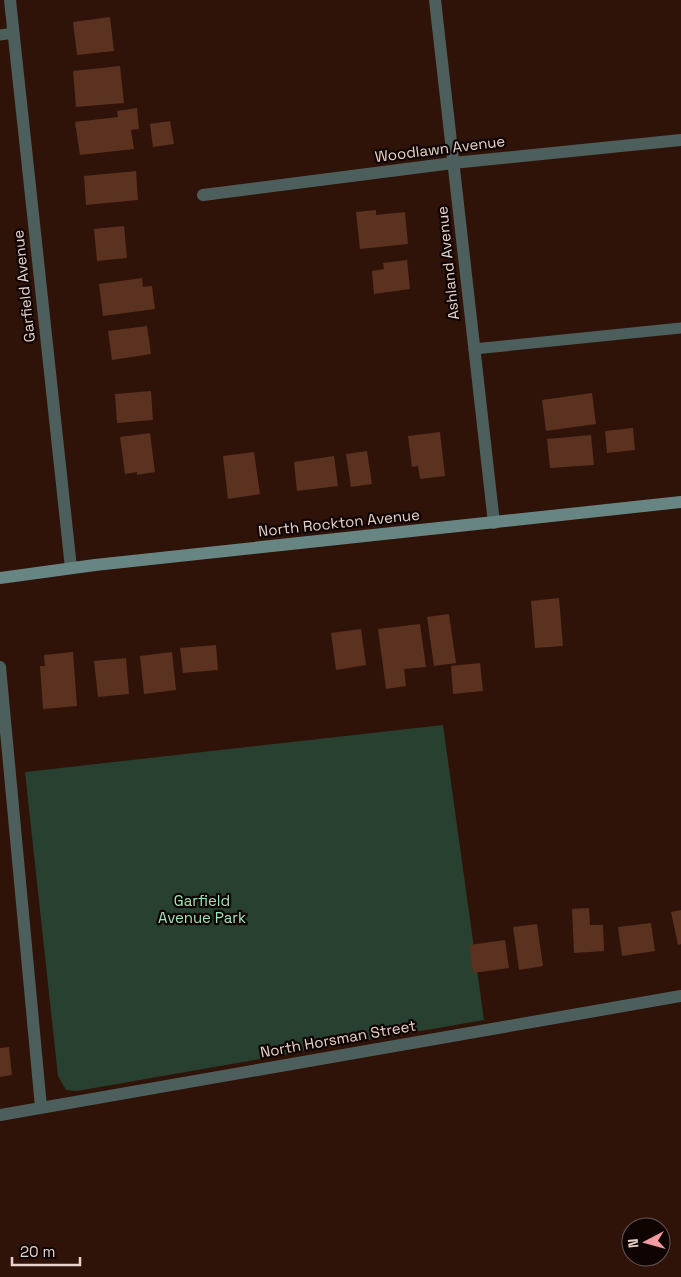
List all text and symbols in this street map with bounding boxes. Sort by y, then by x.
street label: Woodlawn Avenue [374,131,506,166]
street label: Ashland Avenue [432,205,463,321]
street label: Garfield Avenue [8,229,39,343]
street label: North Rockton Avenue [257,505,421,540]
park label: Garfield Avenue Park [158,891,246,927]
street label: North Horsman Street [259,1015,417,1062]
north arrow [621,1217,671,1267]
scale bar [12,1234,80,1266]
text: N [624,1238,643,1249]
text: 20 m [20,1242,55,1261]

